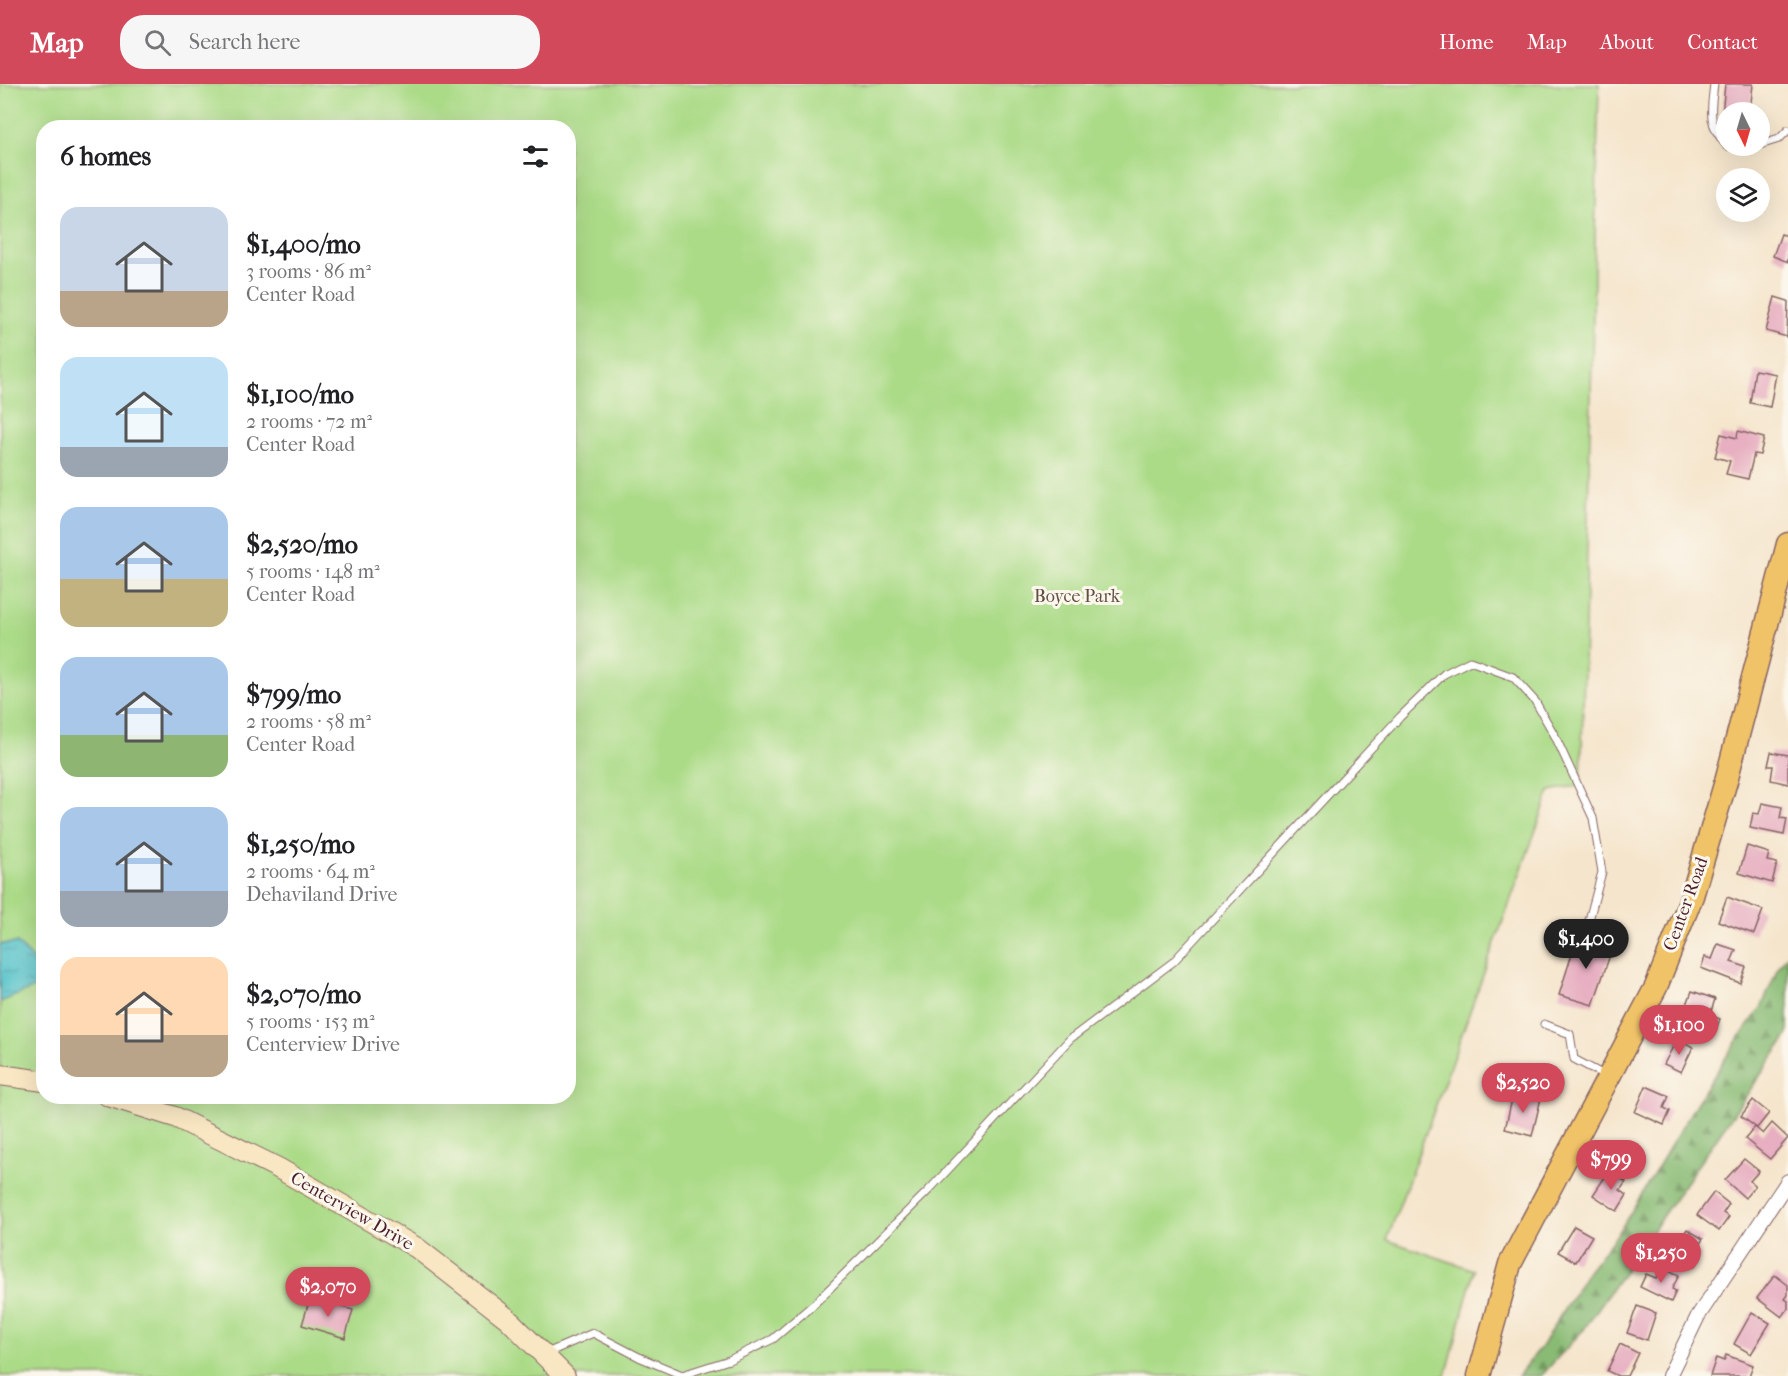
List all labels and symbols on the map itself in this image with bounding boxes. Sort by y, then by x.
north arrow [1716,102,1770,156]
park label: Boyce Park [1034,586,1121,607]
street label: Center Road [1659,854,1713,954]
pin: $1,400 [1537,919,1635,970]
pin: $1,100 [1630,1005,1728,1056]
pin: $2,520 [1474,1063,1572,1114]
pin: $799 [1575,1140,1647,1191]
street label: Centerview Drive [287,1167,417,1255]
pin: $1,250 [1612,1233,1710,1284]
pin: $2,070 [279,1267,377,1318]

